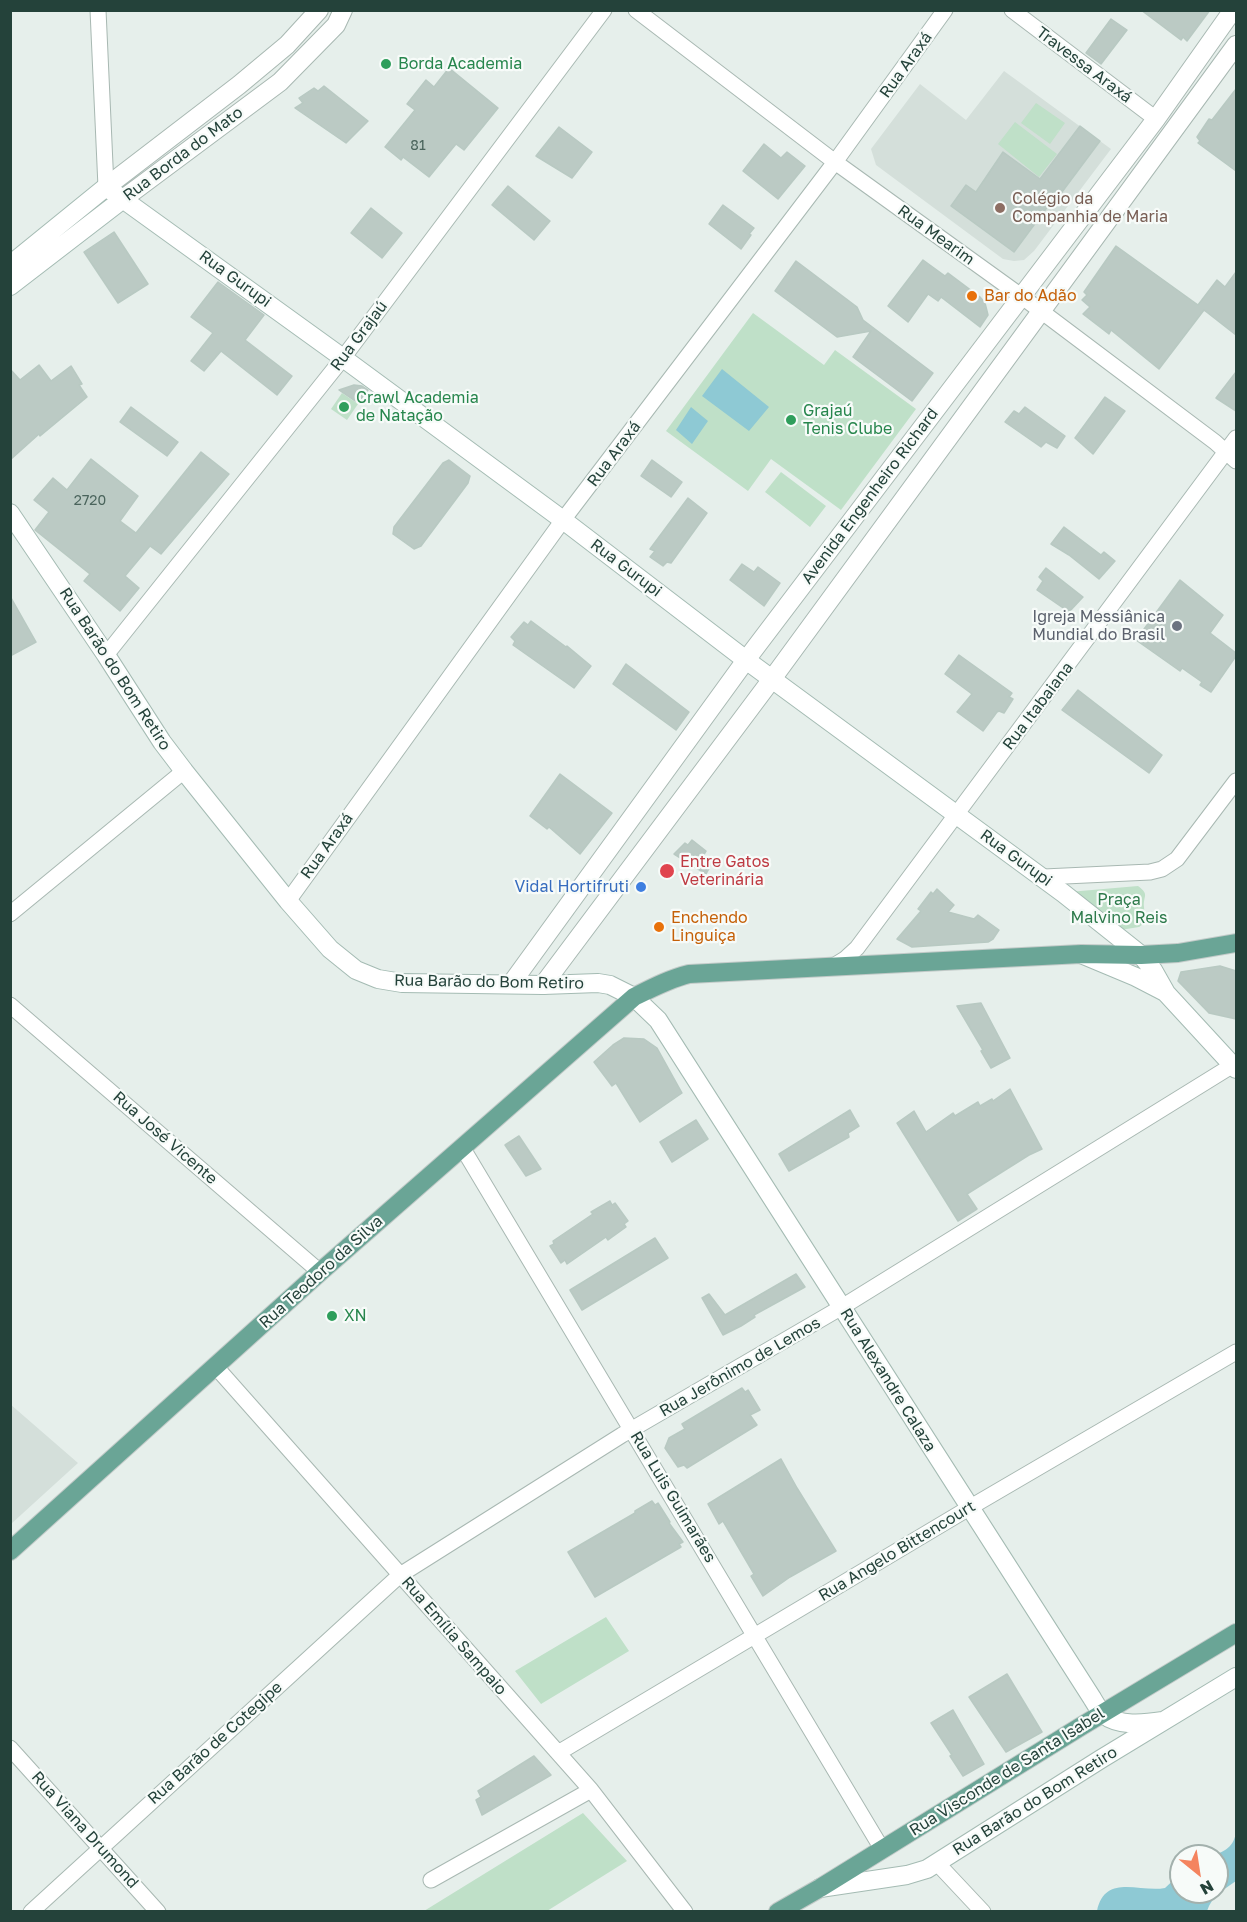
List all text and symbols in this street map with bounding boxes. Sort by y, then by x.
street label: Travessa Araxá [1032,23,1136,107]
street label: Rua Araxá [876,28,936,102]
place label: Borda Academia [398,54,522,74]
marker: Borda Academia [379,57,393,71]
street label: Rua Borda do Mato [119,103,247,205]
house number: 81 [410,138,426,154]
place label: Colégio da Companhia de Maria [1012,189,1168,227]
street label: Rua Mearim [894,201,978,269]
marker: Colégio da Companhia de Maria [993,201,1007,215]
street label: Rua Gurupi [195,246,275,312]
place label: Bar do Adão [984,286,1076,306]
marker: Bar do Adão [965,289,979,303]
street label: Rua Grajaú [326,297,392,375]
place label: Crawl Academia de Natação [356,388,479,426]
marker: Crawl Academia de Natação [337,400,351,414]
place label: Grajaú Tenis Clube [803,401,892,439]
street label: Avenida Engenheiro Richard [798,404,942,588]
marker: Grajaú Tenis Clube [784,413,798,427]
street label: Rua Araxá [583,418,645,490]
house number: 2720 [74,493,106,509]
street label: Rua Gurupi [587,535,665,601]
street label: Rua Barão do Bom Retiro [55,584,175,754]
place label: Igreja Messiânica Mundial do Brasil [1032,607,1165,645]
marker: Igreja Messiânica Mundial do Brasil [1170,619,1184,633]
street label: Rua Itabaiana [999,658,1077,754]
street label: Rua Araxá [297,809,357,883]
street label: Rua Gurupi [976,825,1056,891]
place label: Entre Gatos Veterinária [680,852,770,890]
marker: Entre Gatos Veterinária [658,862,676,880]
place label: Vidal Hortifruti [515,877,629,897]
marker: Vidal Hortifruti [634,880,648,894]
park label: Praça Malvino Reis [1070,890,1168,928]
place label: Enchendo Linguiça [671,908,748,946]
marker: Enchendo Linguiça [652,920,666,934]
street label: Rua Barão do Bom Retiro [394,971,584,993]
street label: Rua José Vicente [109,1087,221,1189]
street label: Rua Teodoro da Silva [255,1212,387,1332]
street label: Rua Alexandre Calaza [836,1305,940,1455]
place label: XN [344,1306,367,1326]
marker: XN [325,1309,339,1323]
street label: Rua Jerônimo de Lemos [656,1313,824,1421]
street label: Rua Luis Guimarães [626,1428,720,1566]
street label: Rua Angelo Bittencourt [815,1497,979,1605]
street label: Rua Emília Sampaio [397,1573,511,1699]
street label: Rua Barão de Cotegipe [144,1678,286,1808]
street label: Rua Visconde de Santa Isabel [906,1704,1108,1840]
street label: Rua Barão do Bom Retiro [949,1743,1121,1859]
street label: Rua Viana Drumond [27,1768,143,1892]
north arrow [1169,1844,1229,1904]
text: N [1197,1876,1217,1900]

